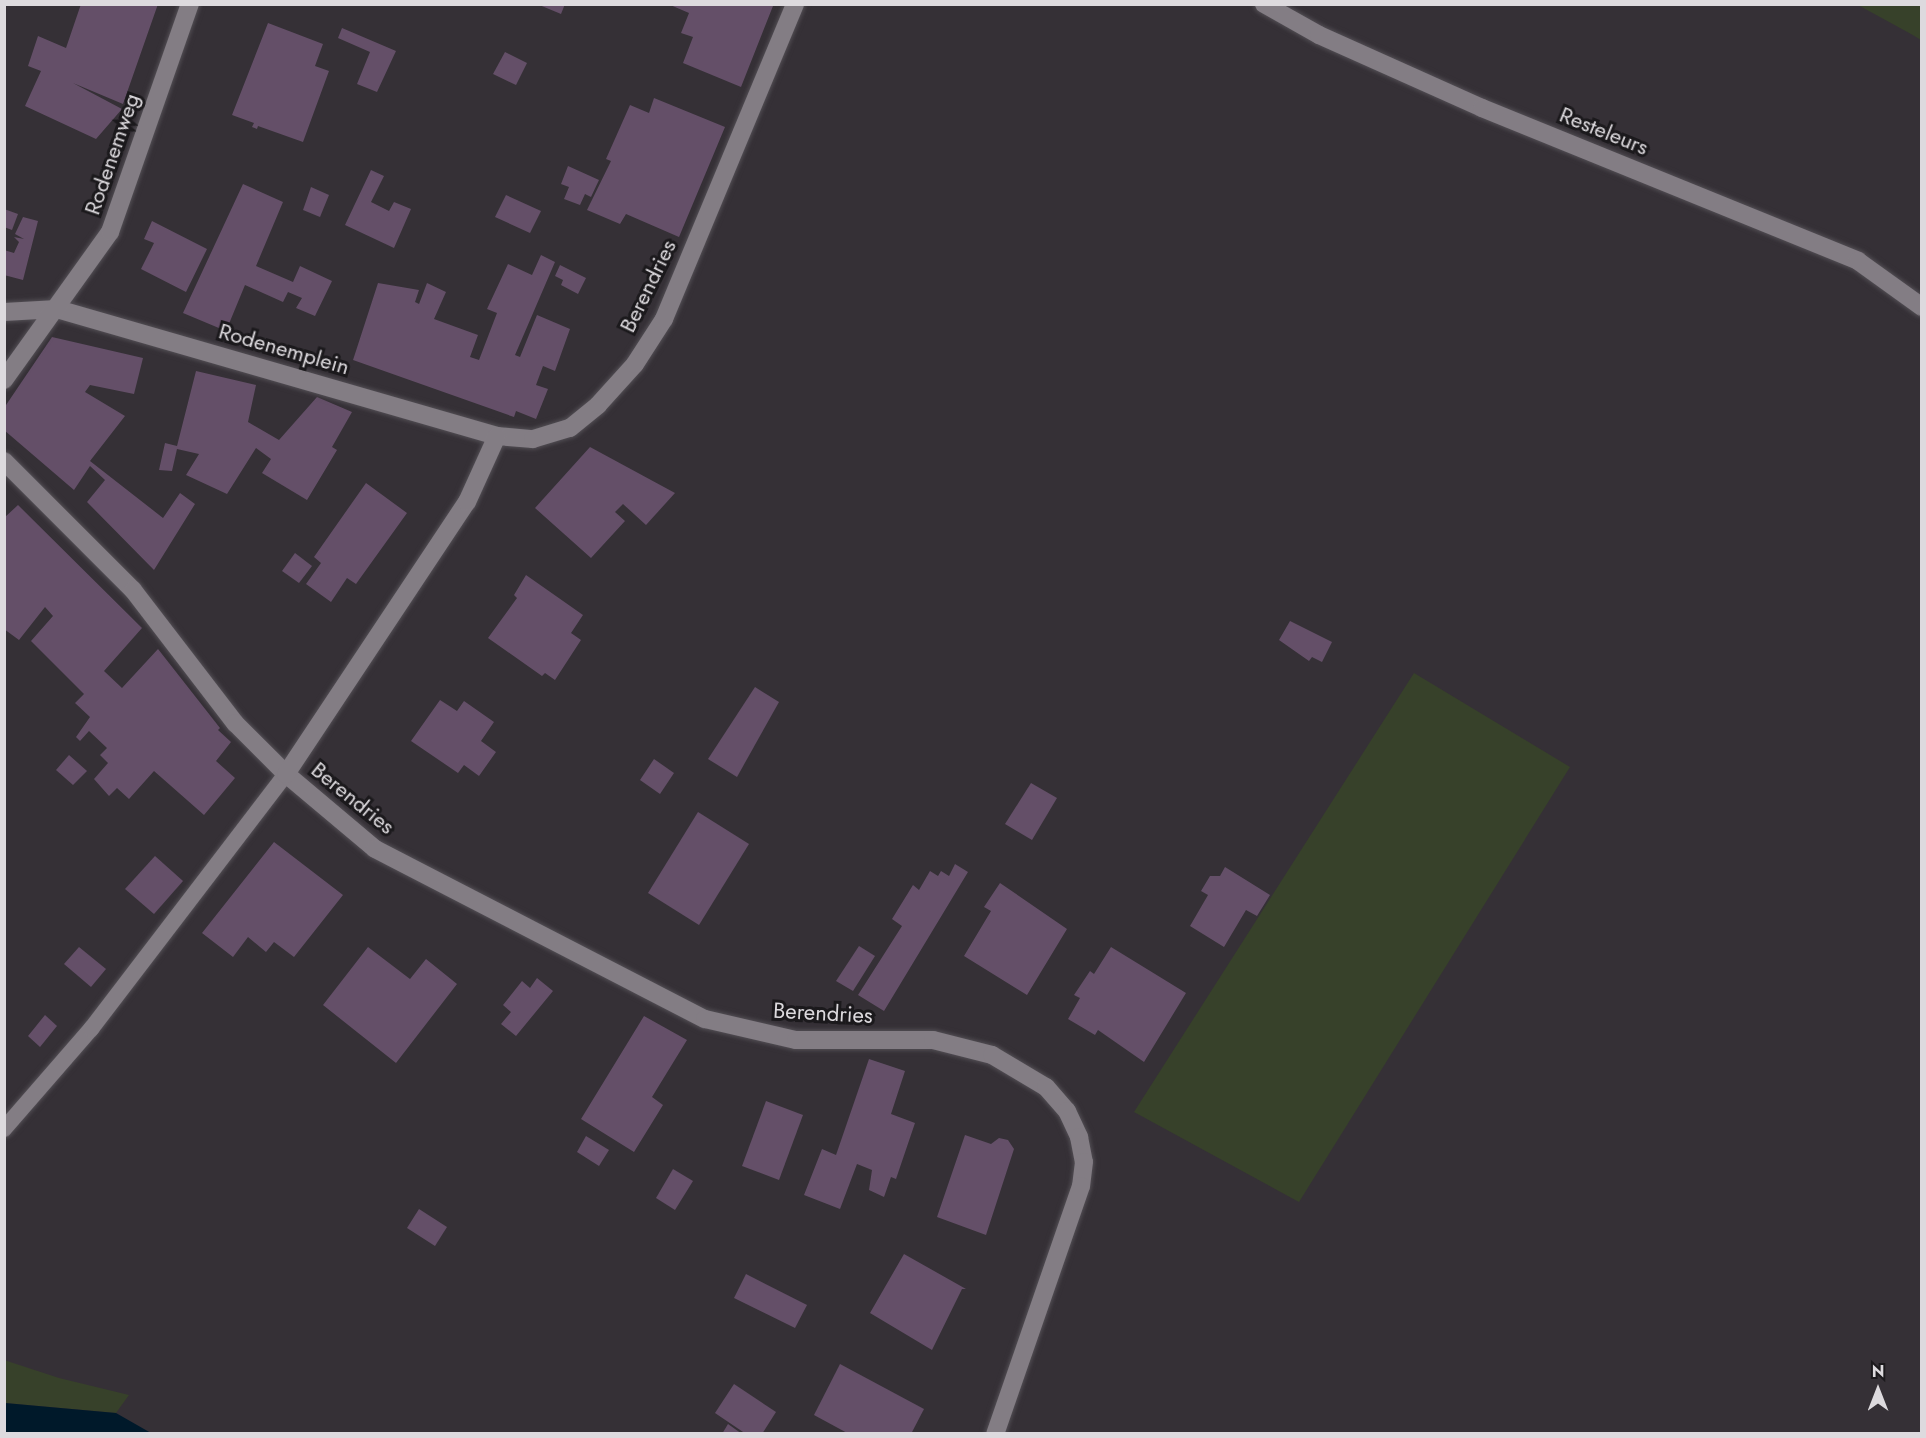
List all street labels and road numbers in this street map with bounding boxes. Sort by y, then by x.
street label: Rodenemweg [79,90,145,218]
street label: Resteleurs [1556,101,1652,161]
street label: Berendries [614,235,682,337]
street label: Rodenemplein [216,318,352,380]
street label: Berendries [306,756,400,840]
street label: Berendries [773,997,873,1029]

